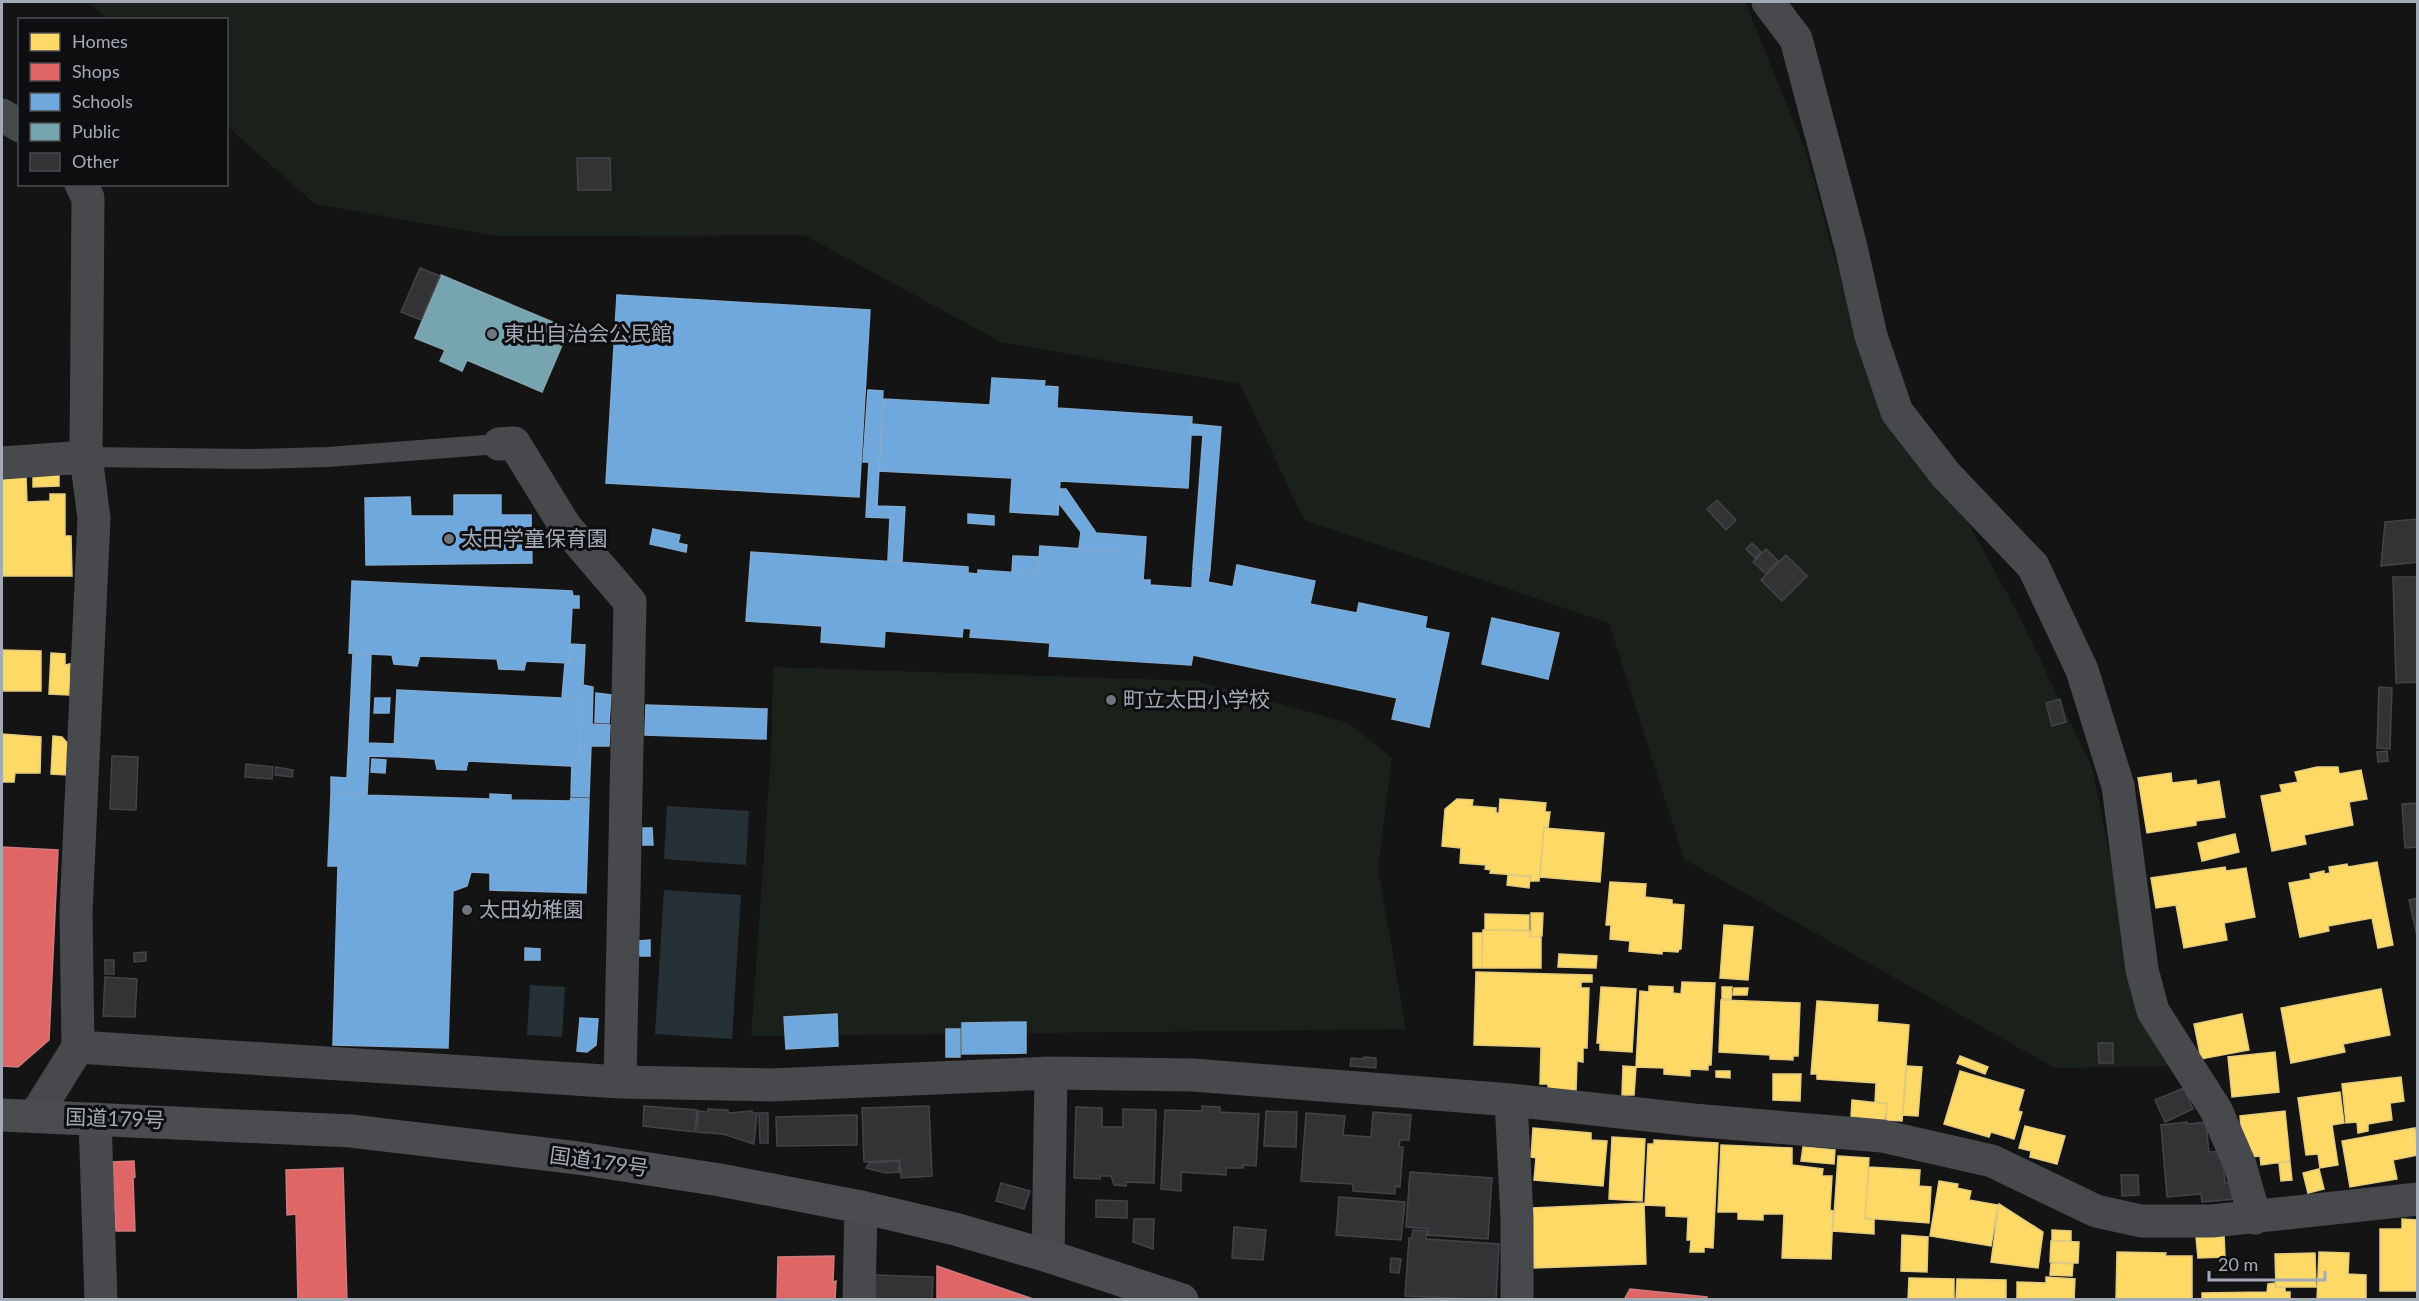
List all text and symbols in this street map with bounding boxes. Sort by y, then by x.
legend [18,18,228,186]
text: Homes [72,30,128,52]
text: Shops [72,60,120,82]
text: Schools [72,90,133,112]
text: Public [72,120,120,142]
text: Other [72,150,119,172]
place label: 東出自治会公民館 [504,320,672,345]
marker: 東出自治会公民館 [485,327,499,341]
place label: 太田学童保育園 [461,525,608,550]
marker: 太田学童保育園 [442,532,456,546]
place label: 町立太田小学校 [1123,686,1270,711]
marker: 町立太田小学校 [1104,693,1118,707]
place label: 太田幼稚園 [479,896,584,921]
marker: 太田幼稚園 [460,903,474,917]
street label: 国道179号 [65,1103,165,1132]
street label: 国道179号 [548,1141,650,1180]
scale bar [2209,1244,2324,1282]
text: 20 m [2218,1253,2258,1275]

